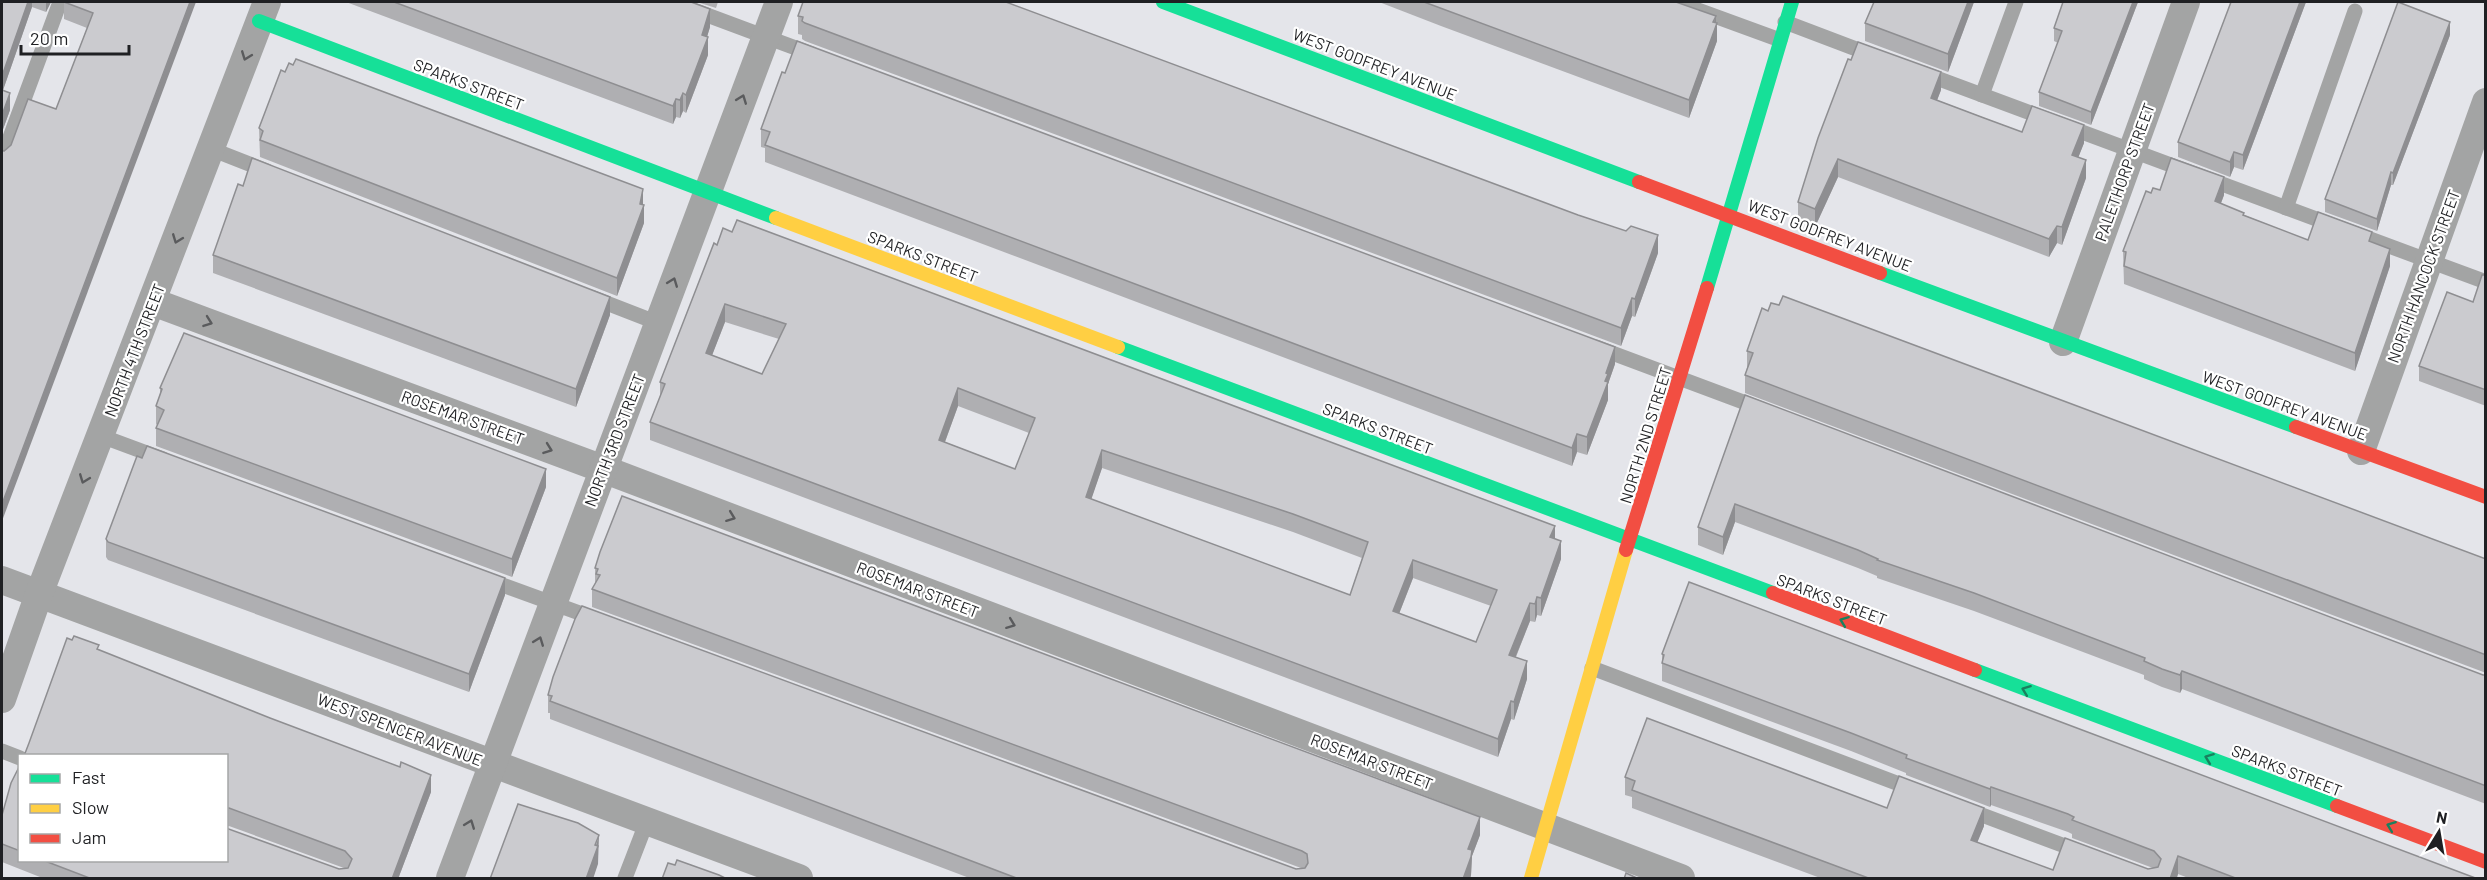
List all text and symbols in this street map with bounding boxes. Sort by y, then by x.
scale bar [21,18,129,56]
street label: WEST GODFREY AVENUE [1290,24,1460,104]
text: 20 m [30,27,68,49]
one-way arrow [241,50,253,61]
street label: SPARKS STREET [411,54,527,114]
one-way arrow [735,94,747,105]
street label: PALETHORP STREET [2090,100,2158,244]
street label: NORTH HANCOCK STREET [2383,187,2463,365]
street label: WEST GODFREY AVENUE [1745,195,1915,275]
street label: SPARKS STREET [865,226,981,286]
one-way arrow [172,232,184,243]
one-way arrow [666,277,679,287]
street label: NORTH 4TH STREET [100,281,168,419]
one-way arrow [202,315,213,327]
street label: NORTH 2ND STREET [1615,364,1675,506]
street label: WEST GODFREY AVENUE [2200,366,2370,444]
street label: NORTH 3RD STREET [580,371,648,509]
street label: ROSEMAR STREET [399,386,527,448]
street label: SPARKS STREET [1320,398,1436,458]
one-way arrow [543,441,553,454]
one-way arrow [79,473,91,484]
one-way arrow [725,510,736,523]
street label: ROSEMAR STREET [854,557,982,621]
street label: SPARKS STREET [1774,569,1890,629]
one-way arrow [1839,616,1850,628]
one-way arrow [1005,617,1016,629]
one-way arrow [531,636,544,647]
one-way arrow [2021,684,2032,697]
street label: WEST SPENCER AVENUE [315,689,485,769]
street label: ROSEMAR STREET [1308,729,1436,793]
street label: SPARKS STREET [2229,740,2345,800]
one-way arrow [2204,753,2215,765]
legend [18,754,228,862]
text: Fast [72,766,106,788]
text: Slow [72,796,109,818]
north arrow [2409,802,2469,862]
text: N [2435,806,2449,827]
one-way arrow [463,819,475,830]
one-way arrow [2387,821,2397,834]
text: Jam [72,826,106,848]

